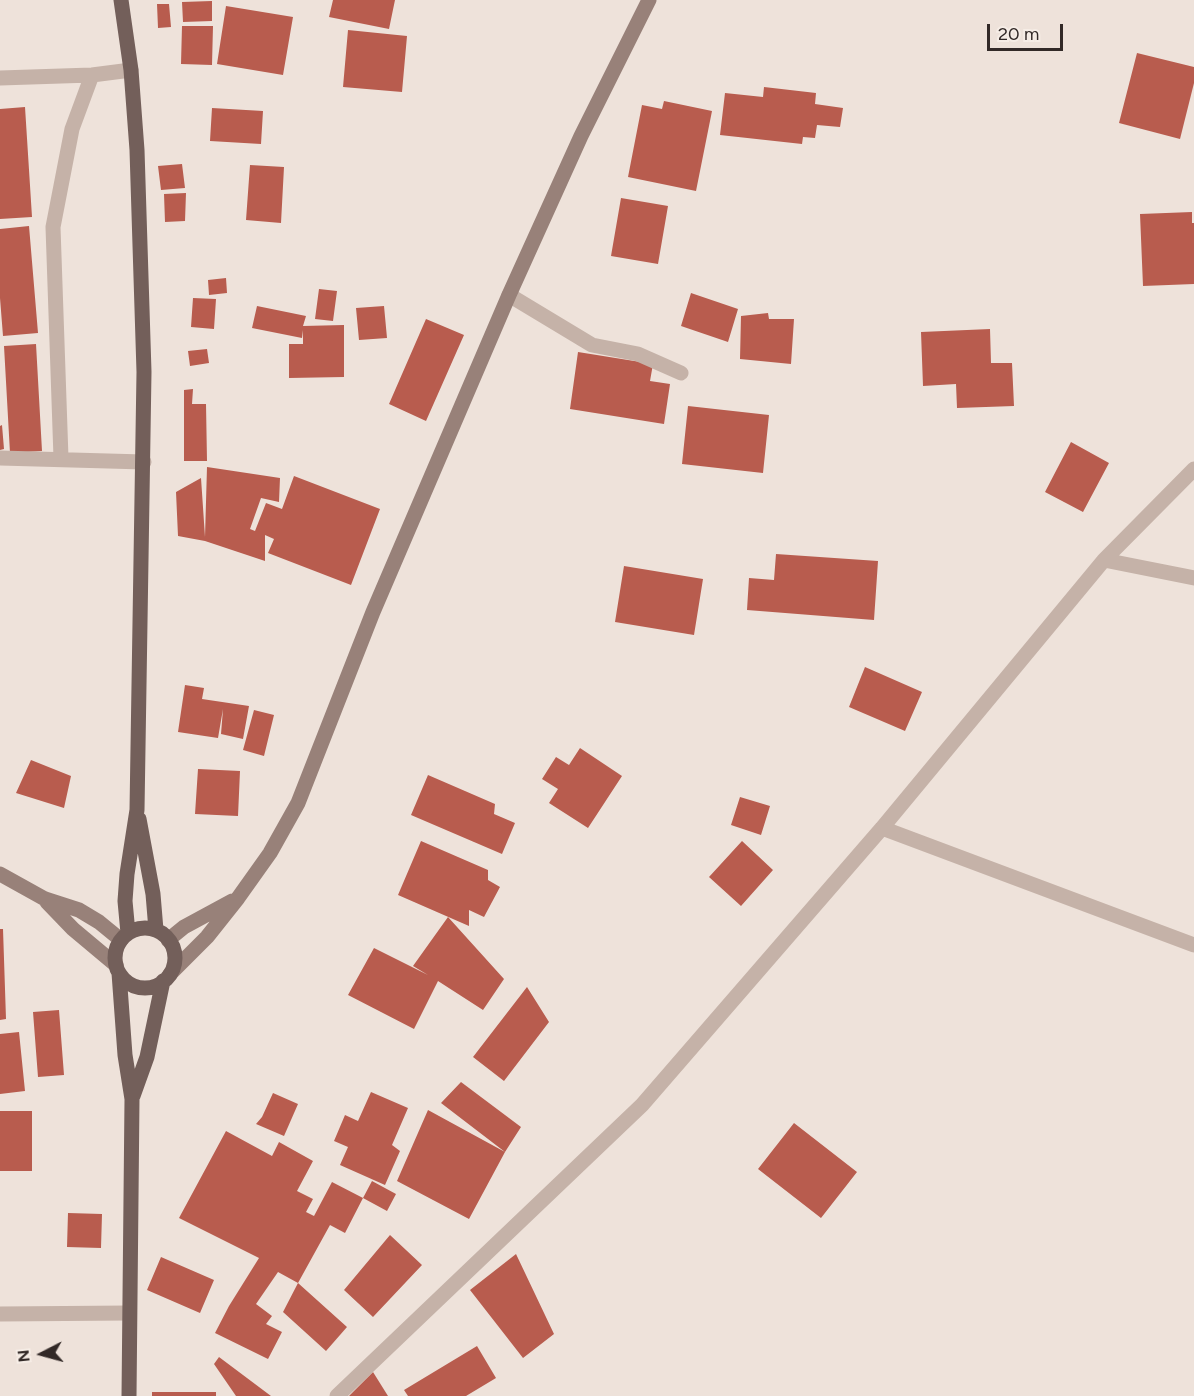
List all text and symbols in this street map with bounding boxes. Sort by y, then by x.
scale bar [990,12,1066,50]
text: 20 m [998,23,1039,45]
north arrow [12,1324,72,1384]
text: N [14,1349,34,1363]

